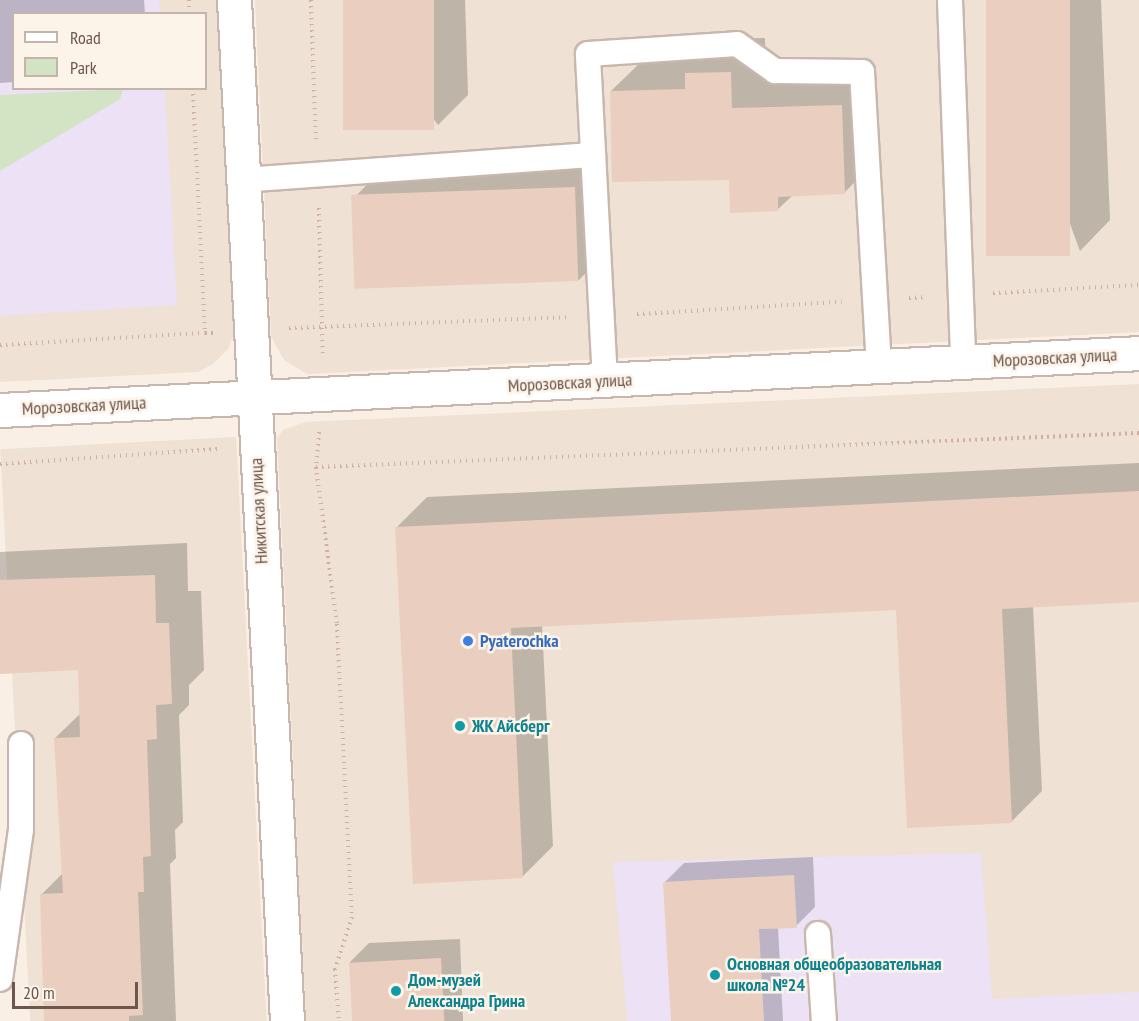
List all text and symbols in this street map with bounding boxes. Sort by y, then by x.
legend [12,12,207,90]
text: Road [70,26,101,49]
text: Park [70,56,97,79]
street label: Морозовская улица [992,344,1118,372]
street label: Морозовская улица [507,369,633,397]
street label: Морозовская улица [21,392,147,420]
street label: Никитская улица [245,457,273,565]
place label: Pyaterochka [480,630,559,652]
marker: Pyaterochka [461,634,475,648]
place label: ЖК Айсберг [472,715,550,737]
marker: ЖК Айсберг [453,719,467,733]
place label: Основная общеобразовательная школа №24 [727,954,942,996]
marker: Основная общеобразовательная школа №24 [708,968,722,982]
scale bar [15,970,141,1008]
place label: Дом-музей Александра Грина [408,970,525,1012]
text: 20 m [23,981,55,1004]
marker: Дом-музей Александра Грина [389,984,403,998]

